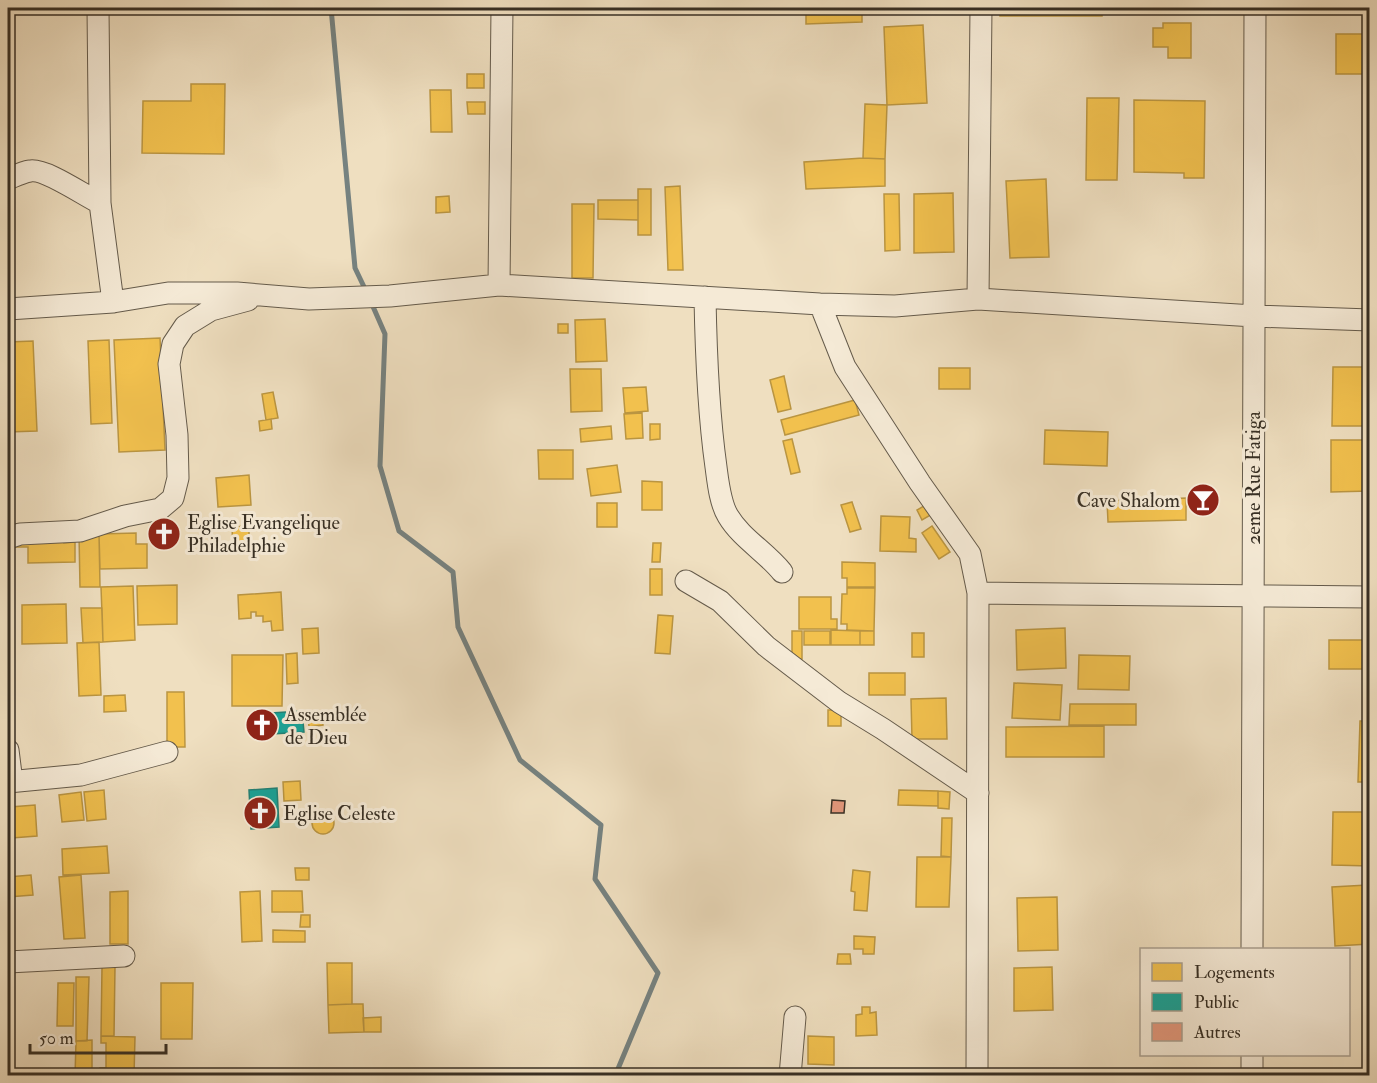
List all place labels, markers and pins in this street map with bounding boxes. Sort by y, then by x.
bar icon: Cave Shalom [1185,482,1221,518]
place label: Cave Shalom [1077,488,1180,513]
place label: Eglise Evangelique Philadelphie [187,510,340,559]
church icon: Eglise Evangelique Philadelphie [146,516,182,552]
place label: Assemblée de Dieu [284,702,367,750]
church icon: Assemblée de Dieu [244,707,280,743]
church icon: Eglise Celeste [242,795,278,831]
place label: Eglise Celeste [283,801,395,826]

